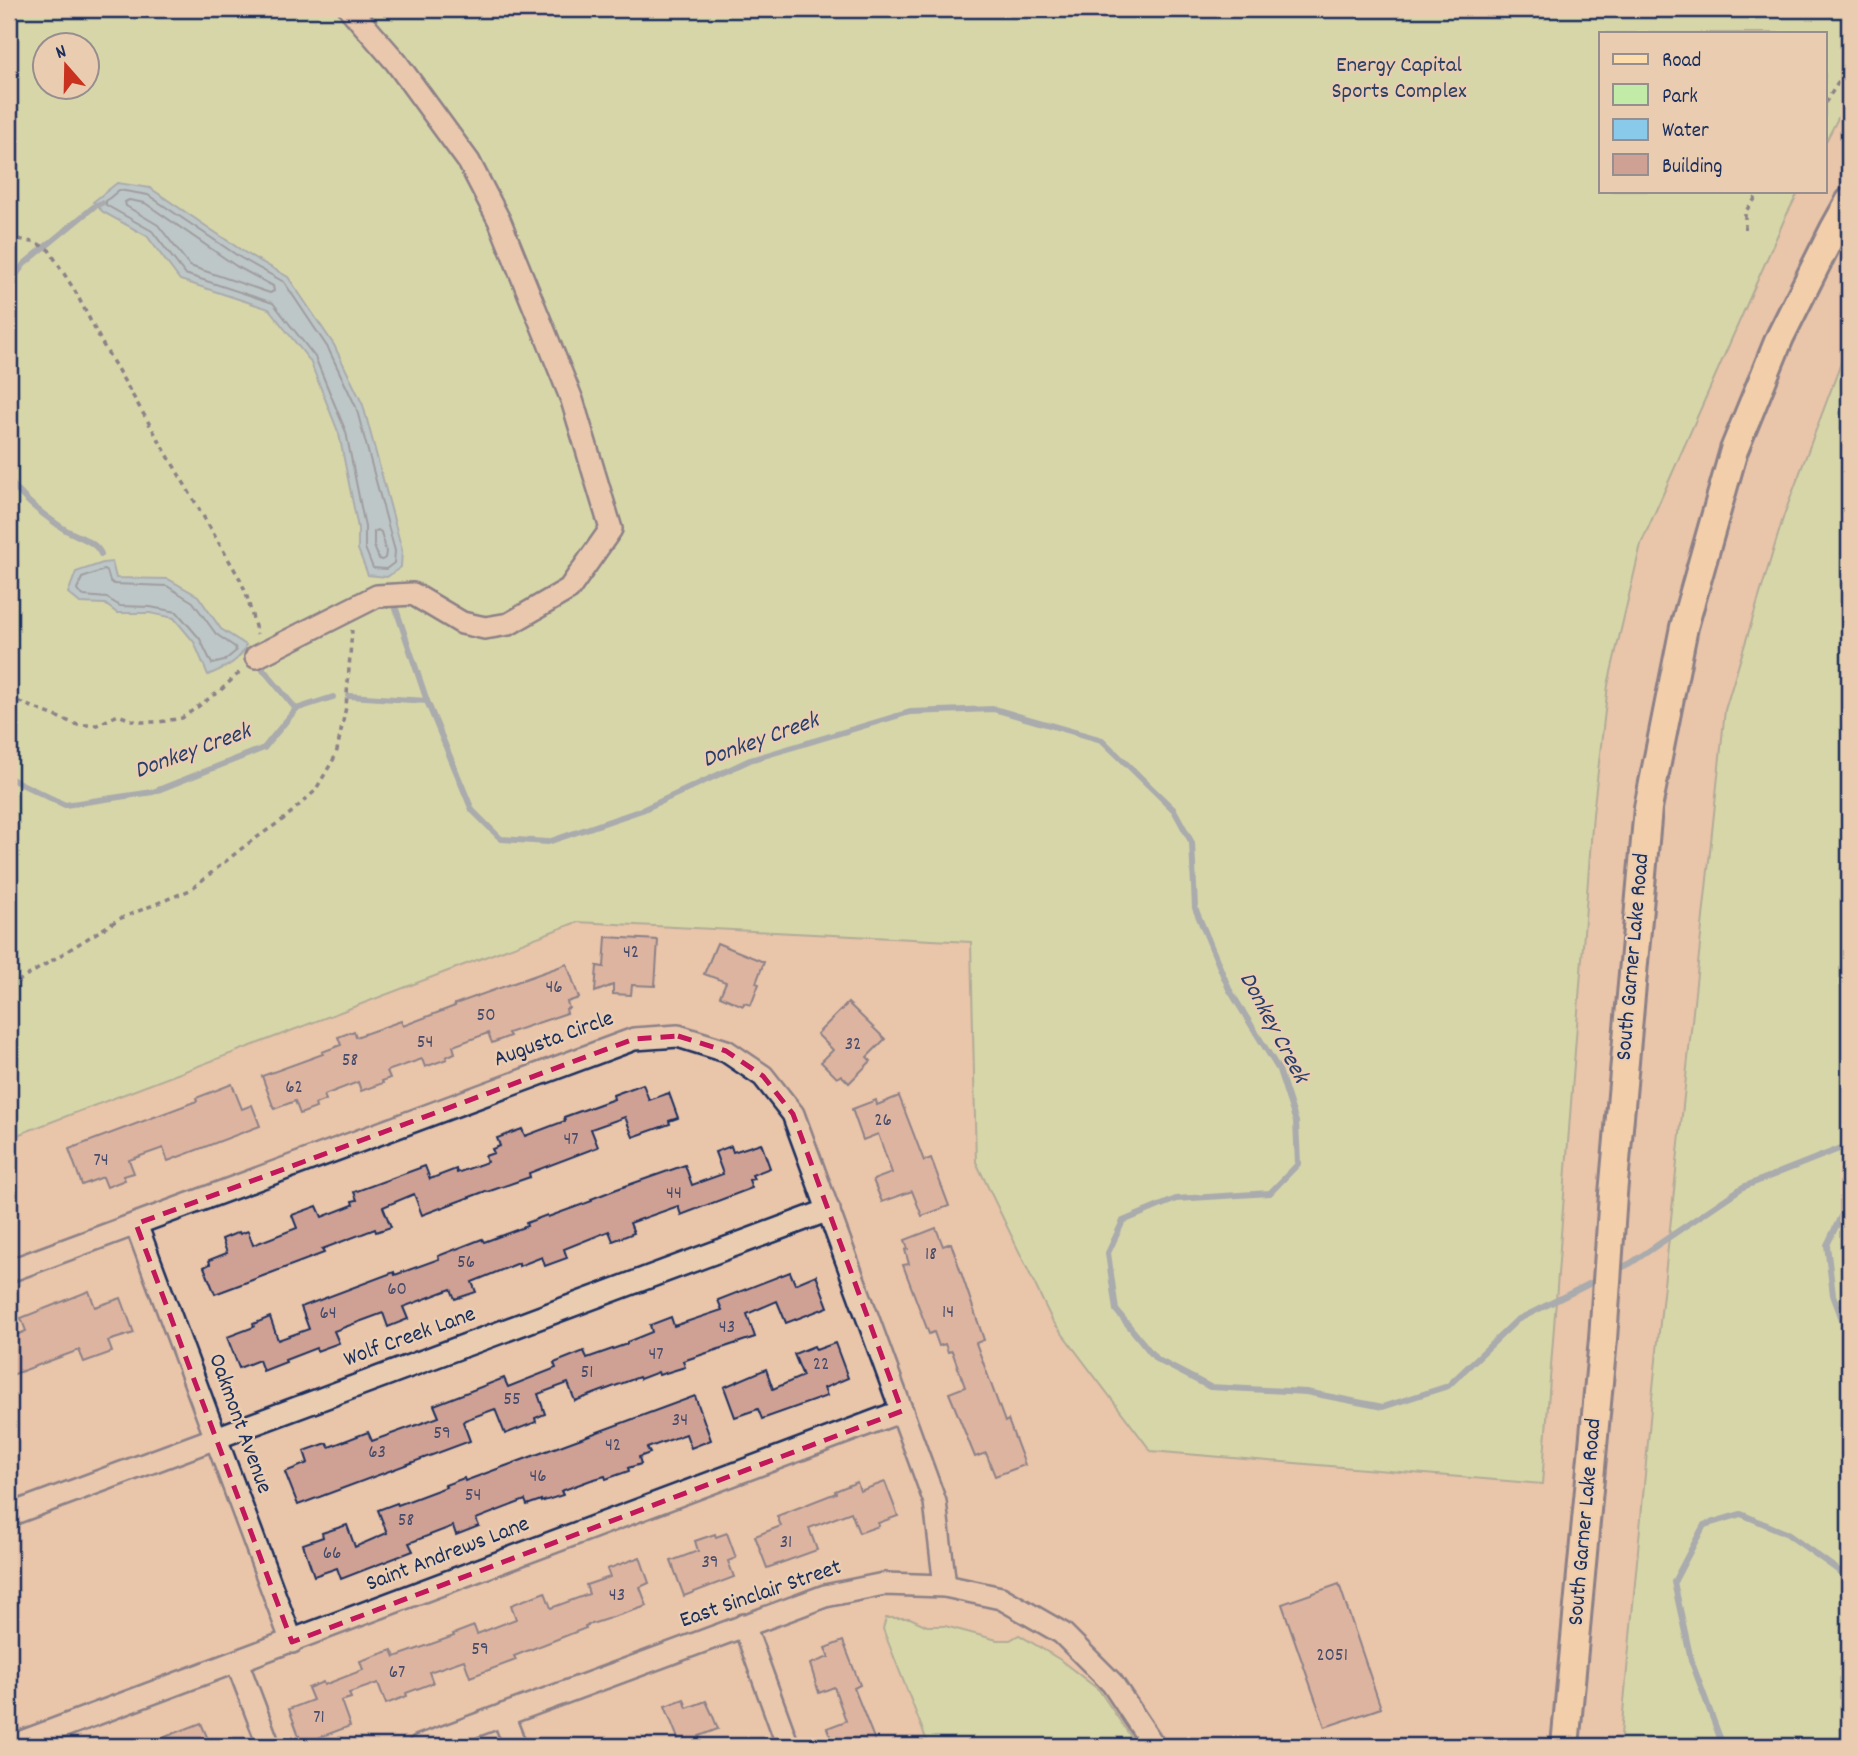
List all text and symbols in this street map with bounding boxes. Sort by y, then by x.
north arrow [32,32,102,102]
legend [1599,32,1826,192]
text: N [52,39,70,68]
text: Road [1662,47,1701,77]
park label: Energy Capital Sports Complex [1331,50,1467,109]
text: Park [1662,83,1698,113]
text: Water [1662,117,1709,147]
text: Building [1662,153,1722,183]
water label: Donkey Creek [698,704,826,778]
water label: Donkey Creek [130,715,258,789]
street label: South Garner Lake Road [1608,852,1660,1062]
house number: 42 [623,940,639,967]
water label: Donkey Creek [1229,966,1318,1092]
house number: 46 [545,975,563,1002]
house number: 50 [476,1003,496,1030]
street label: Augusta Circle [489,1003,619,1077]
house number: 54 [417,1030,433,1057]
house number: 32 [845,1032,861,1059]
house number: 58 [342,1048,358,1075]
house number: 62 [285,1075,303,1102]
house number: 26 [874,1108,892,1135]
house number: 47 [563,1127,579,1154]
house number: 74 [93,1148,109,1175]
house number: 44 [666,1181,682,1208]
house number: 18 [925,1242,937,1269]
house number: 56 [457,1250,475,1277]
house number: 60 [387,1277,407,1304]
street label: Wolf Creek Lane [339,1299,481,1377]
house number: 14 [942,1300,954,1327]
house number: 64 [319,1301,337,1328]
house number: 43 [719,1315,735,1342]
house number: 47 [648,1342,664,1369]
street label: Oakmont Avenue [198,1349,280,1499]
house number: 22 [813,1352,829,1379]
house number: 51 [581,1360,593,1387]
house number: 55 [503,1387,521,1414]
house number: 34 [672,1408,688,1435]
street label: South Garner Lake Road [1560,1417,1612,1627]
house number: 59 [433,1421,451,1448]
house number: 42 [605,1433,621,1460]
house number: 63 [368,1440,386,1467]
house number: 46 [529,1464,547,1491]
house number: 54 [465,1483,481,1510]
house number: 58 [398,1508,414,1535]
street label: Saint Andrews Lane [361,1509,535,1601]
house number: 31 [780,1530,792,1557]
house number: 66 [323,1541,341,1568]
house number: 39 [701,1550,719,1577]
street label: East Sinclair Street [676,1552,846,1638]
house number: 43 [609,1583,625,1610]
house number: 59 [471,1637,489,1664]
house number: 2051 [1316,1643,1348,1670]
house number: 67 [389,1660,405,1687]
house number: 71 [313,1705,325,1732]

